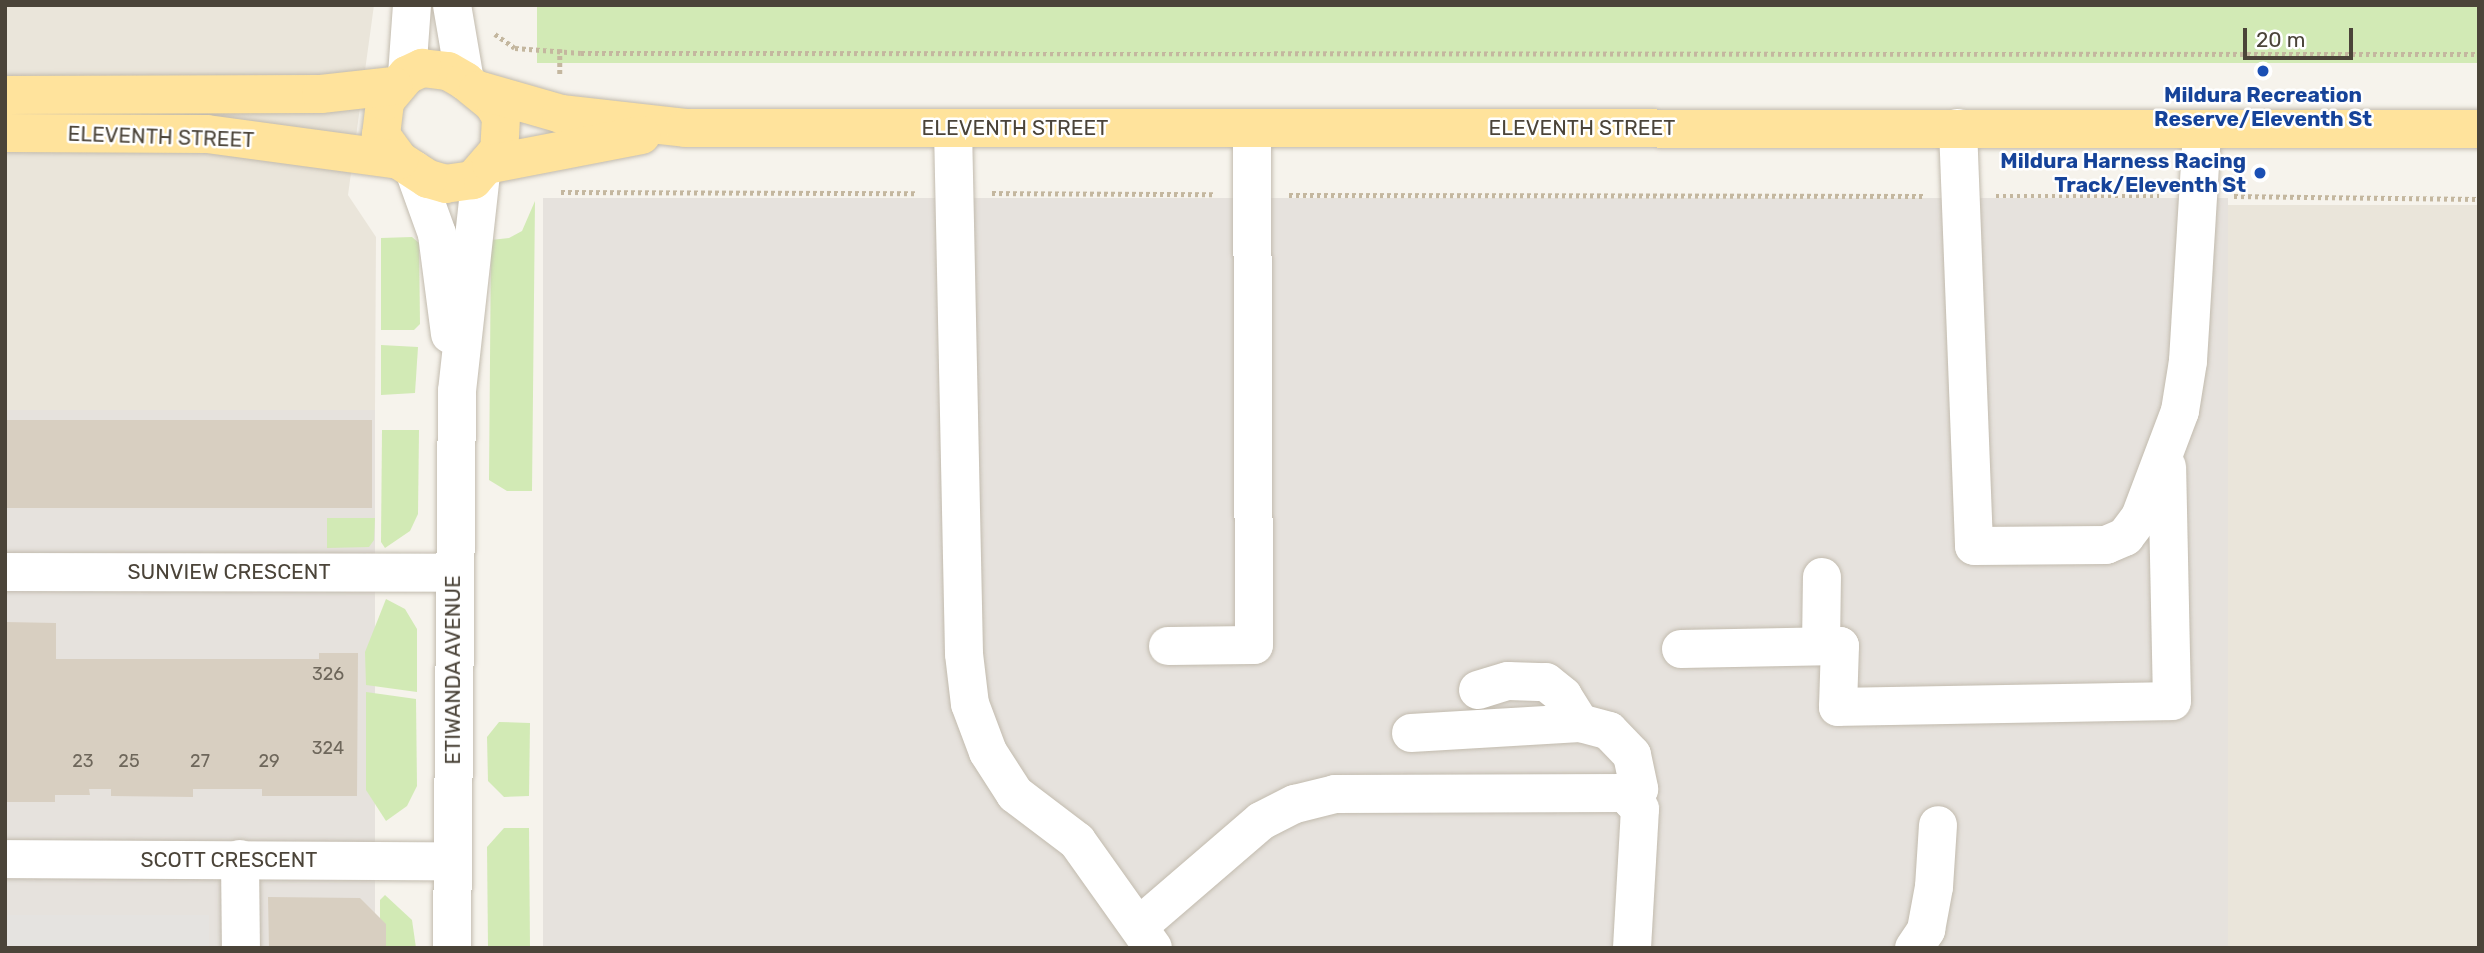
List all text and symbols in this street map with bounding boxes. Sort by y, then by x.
scale bar [2246,14,2356,58]
text: 20 m [2256,27,2305,52]
marker: Mildura Recreation Reserve/Eleventh St [2255,63,2271,79]
place label: Mildura Recreation Reserve/Eleventh St [2154,82,2372,132]
street label: ELEVENTH STREET [922,115,1108,141]
street label: ELEVENTH STREET [1489,115,1675,141]
street label: ELEVENTH STREET [67,121,255,153]
place label: Mildura Harness Racing Track/Eleventh St [2000,148,2246,198]
marker: Mildura Harness Racing Track/Eleventh St [2252,165,2268,181]
street label: SUNVIEW CRESCENT [127,559,331,585]
street label: ETIWANDA AVENUE [440,575,466,765]
house number: 326 [312,663,344,685]
house number: 324 [312,737,344,759]
house number: 23 [72,750,94,772]
house number: 25 [118,750,140,772]
house number: 27 [190,750,210,772]
house number: 29 [258,750,280,772]
street label: SCOTT CRESCENT [140,847,318,873]

